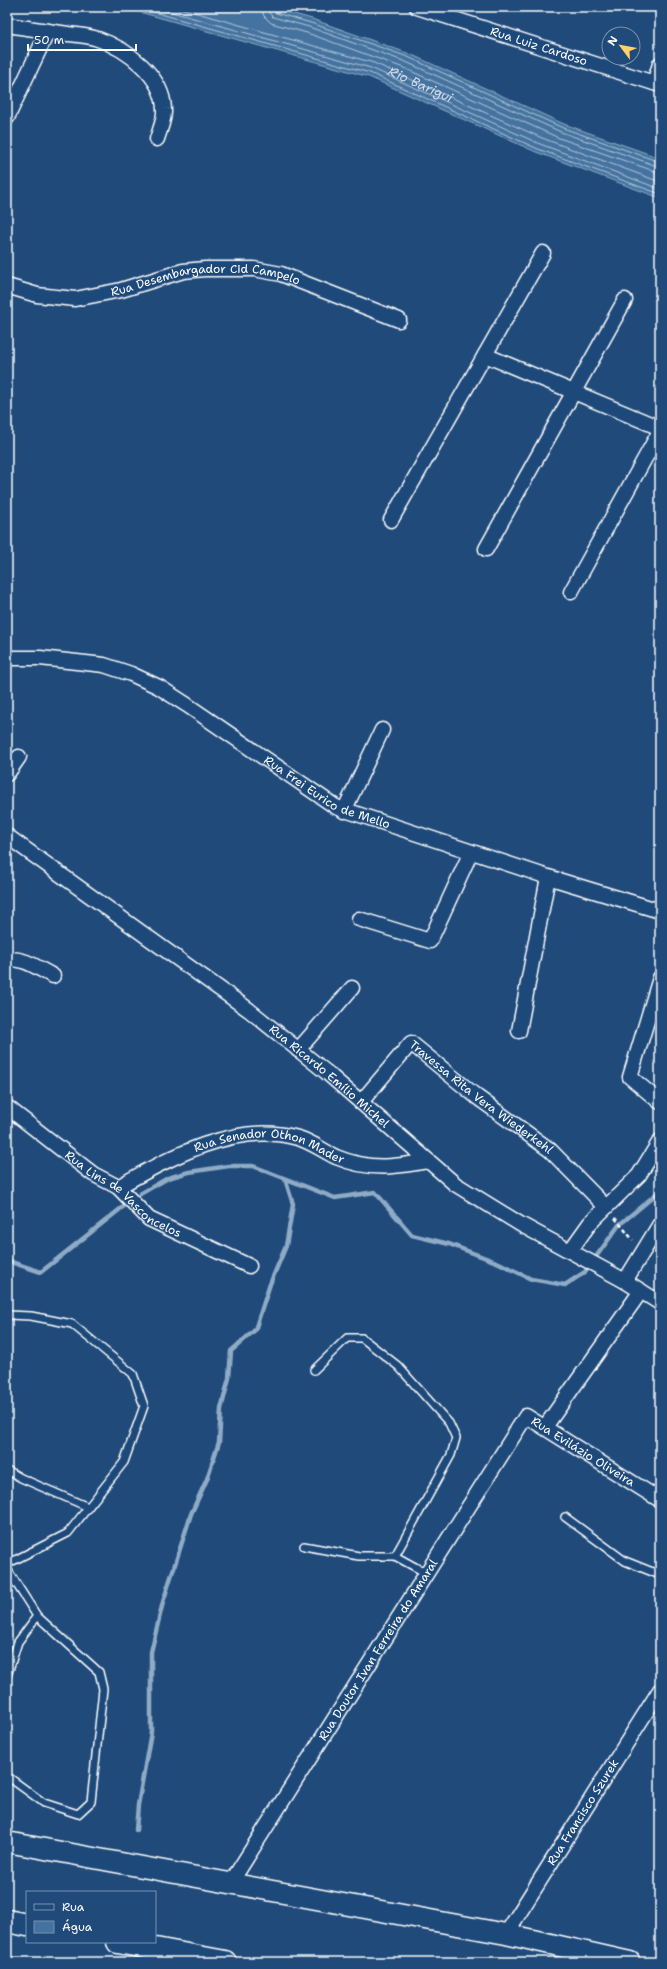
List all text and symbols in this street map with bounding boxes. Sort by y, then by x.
street label: Rua Luiz Cardoso [488,23,589,69]
scale bar [28,26,136,52]
north arrow [601,26,641,66]
text: 50 m [34,32,64,48]
text: N [604,33,622,49]
water label: Rio Barigui [386,62,456,106]
street label: Rua Desembargador Cid Campelo [109,261,303,300]
street label: Rua Frei Eurico de Mello [261,752,392,832]
street label: Rua Ricardo Emílio Michel [266,1021,393,1132]
street label: Travessa Rita Vera Wiederkehl [406,1037,557,1157]
street label: Rua Senador Othon Mader [191,1125,347,1168]
street label: Rua Lins de Vasconcelos [62,1147,184,1241]
street label: Rua Evilázio Oliveira [528,1413,638,1491]
street label: Rua Doutor Ivan Ferreira do Amaral [315,1556,442,1744]
street label: Rua Francisco Szurek [543,1756,622,1868]
legend [26,1891,156,1943]
text: Rua [62,1899,85,1915]
text: Água [62,1919,93,1935]

